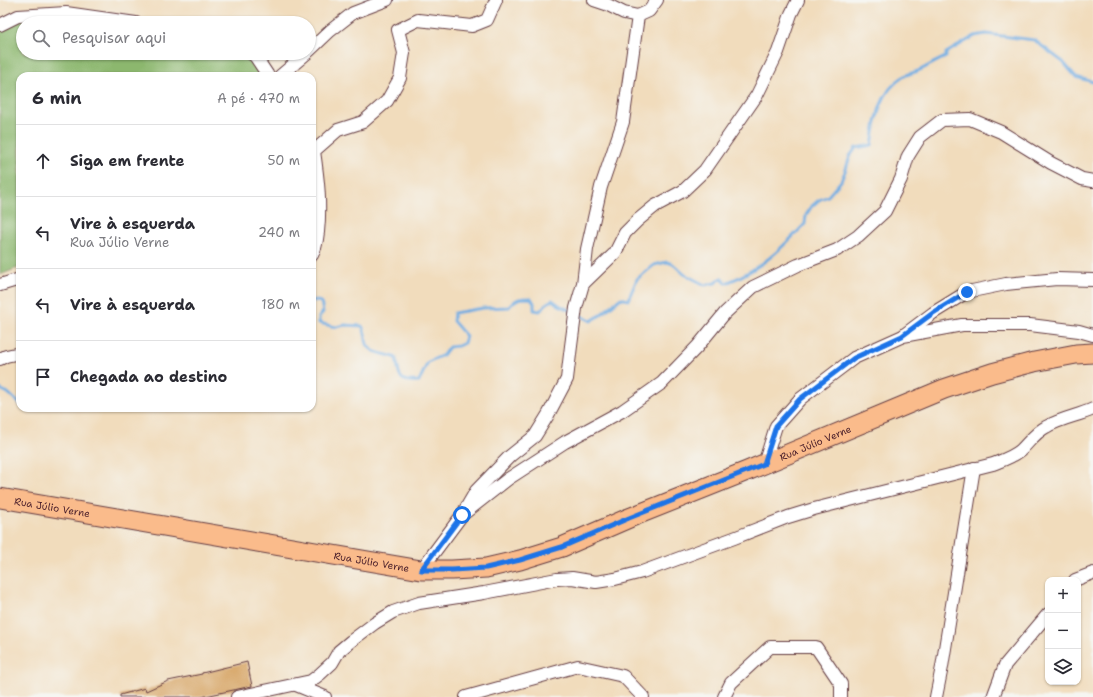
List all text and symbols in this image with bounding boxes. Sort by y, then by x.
search box [16,16,316,60]
icon: search [30,27,52,49]
text: Pesquisar aqui [62,28,166,48]
text: 6 min [32,87,82,109]
text: A pé · 470 m [217,90,300,107]
icon: ahead [32,150,54,172]
text: Siga em frente [70,151,185,171]
text: 50 m [267,152,300,169]
text: Vire à esquerda [70,214,195,234]
icon: left [32,222,54,244]
text: 240 m [258,224,300,241]
text: Rua Júlio Verne [70,234,169,251]
route end [958,283,976,301]
icon: left [32,294,54,316]
text: Vire à esquerda [70,295,195,315]
text: 180 m [261,296,300,313]
icon: arrive [32,366,54,388]
text: Chegada ao destino [70,367,227,387]
street label: Rua Júlio Verne [777,422,853,463]
street label: Rua Júlio Verne [13,494,91,520]
route start [453,506,471,524]
street label: Rua Júlio Verne [333,549,411,574]
map controls [1045,577,1081,685]
button: + [1045,577,1081,613]
button: − [1045,613,1081,649]
button: layers [1045,649,1081,685]

